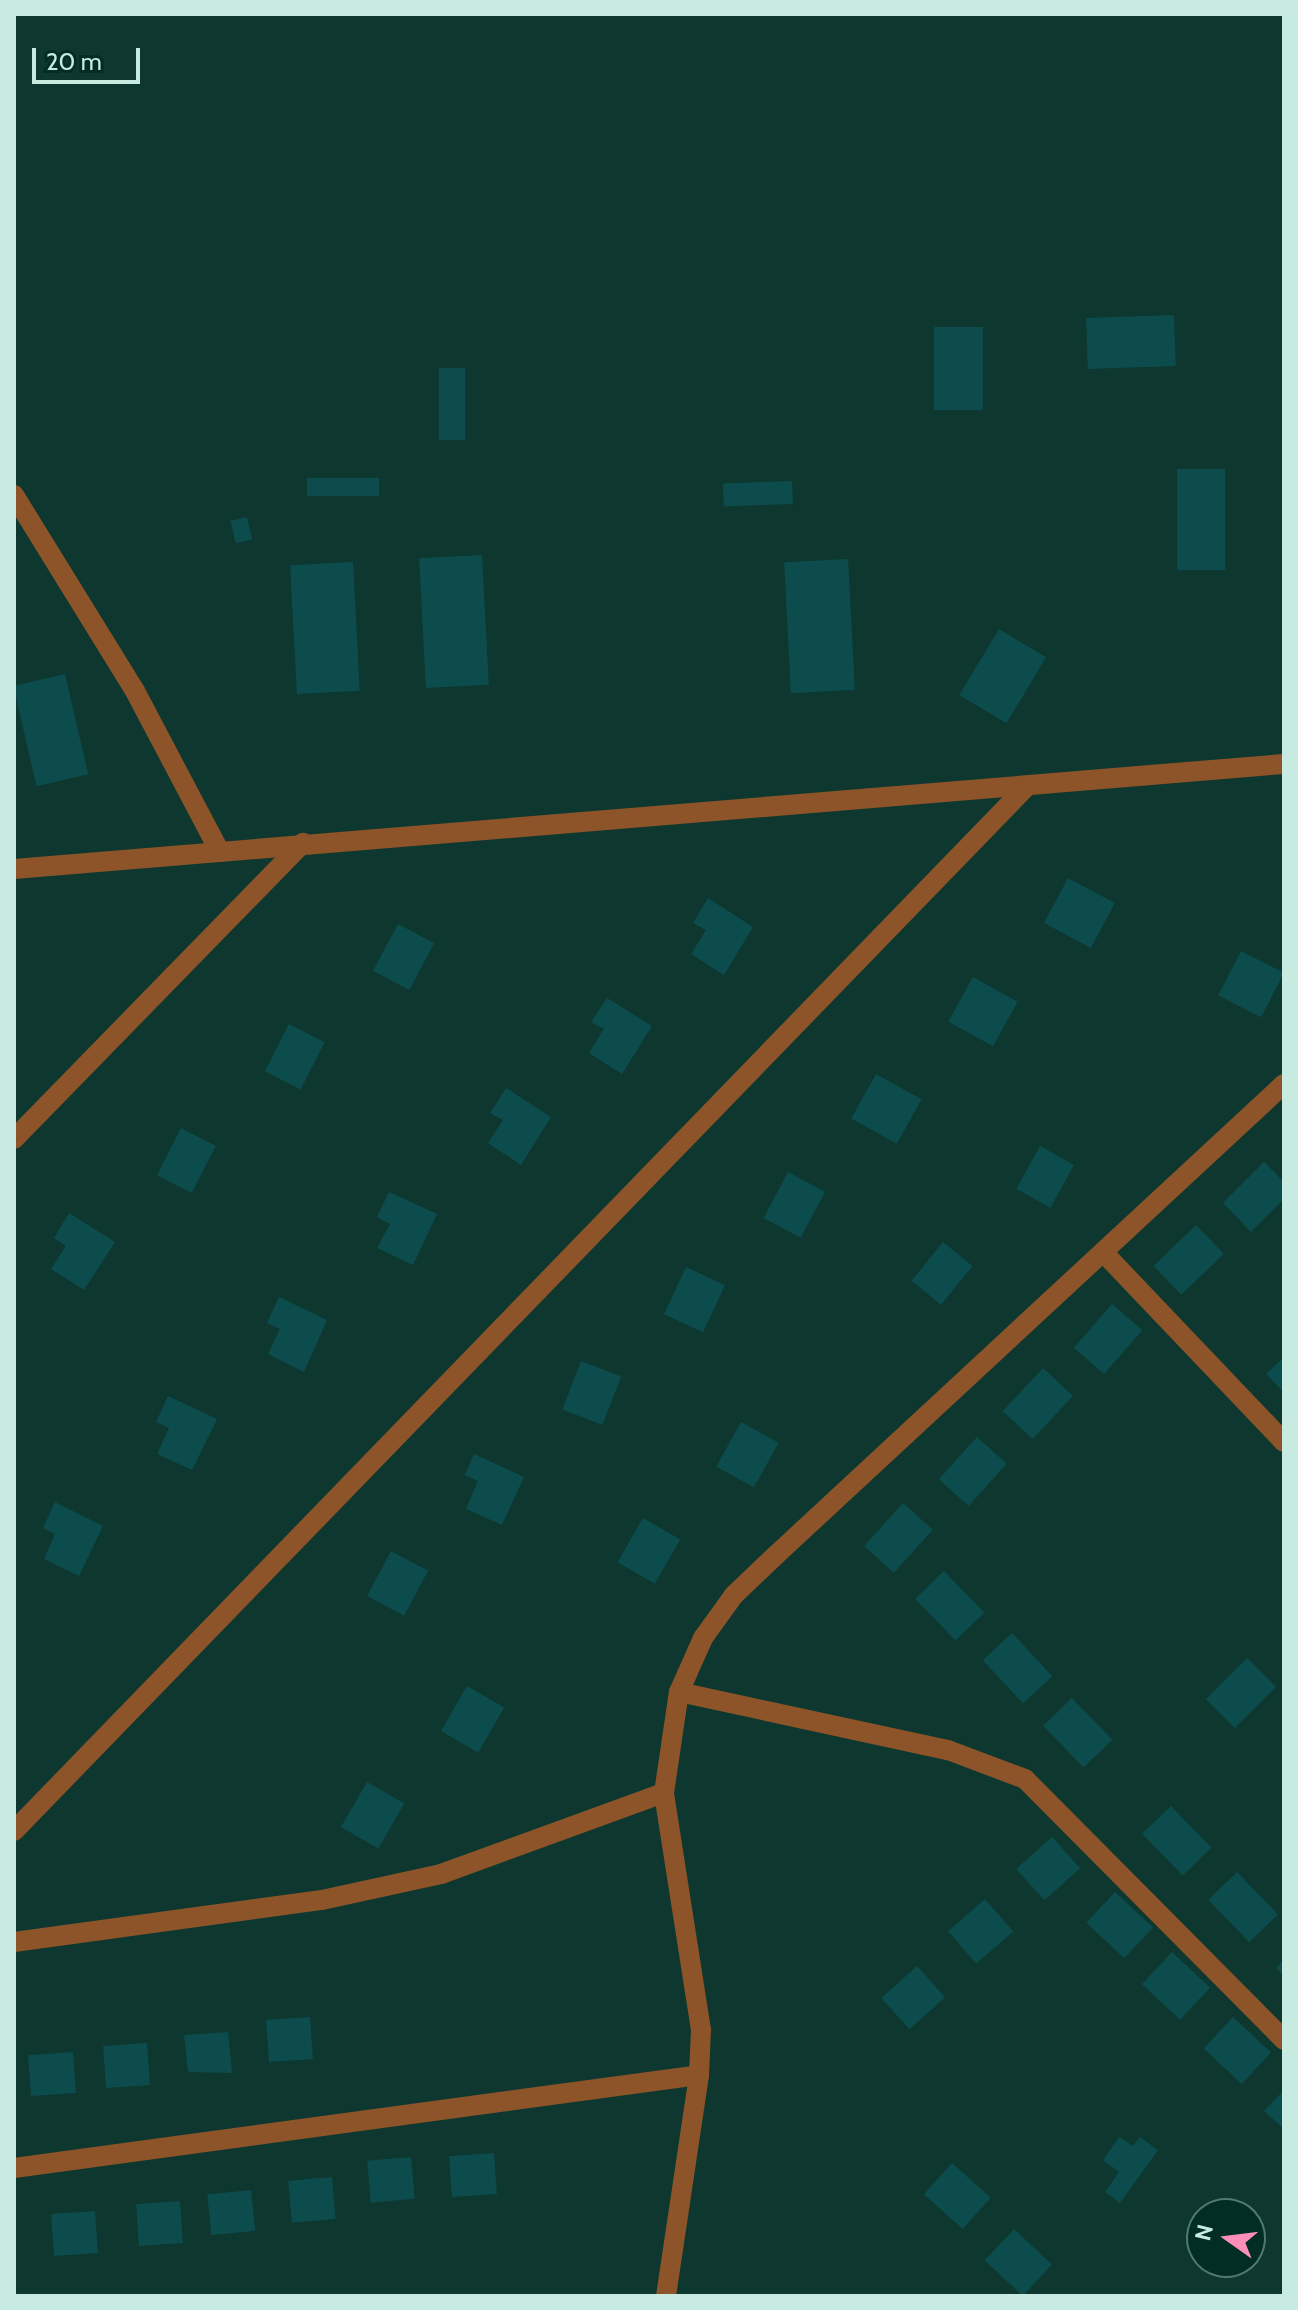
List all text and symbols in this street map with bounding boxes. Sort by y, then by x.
scale bar [36,32,144,82]
text: 20 m [46,47,102,76]
north arrow [1186,2198,1266,2278]
text: N [1189,2222,1219,2243]

